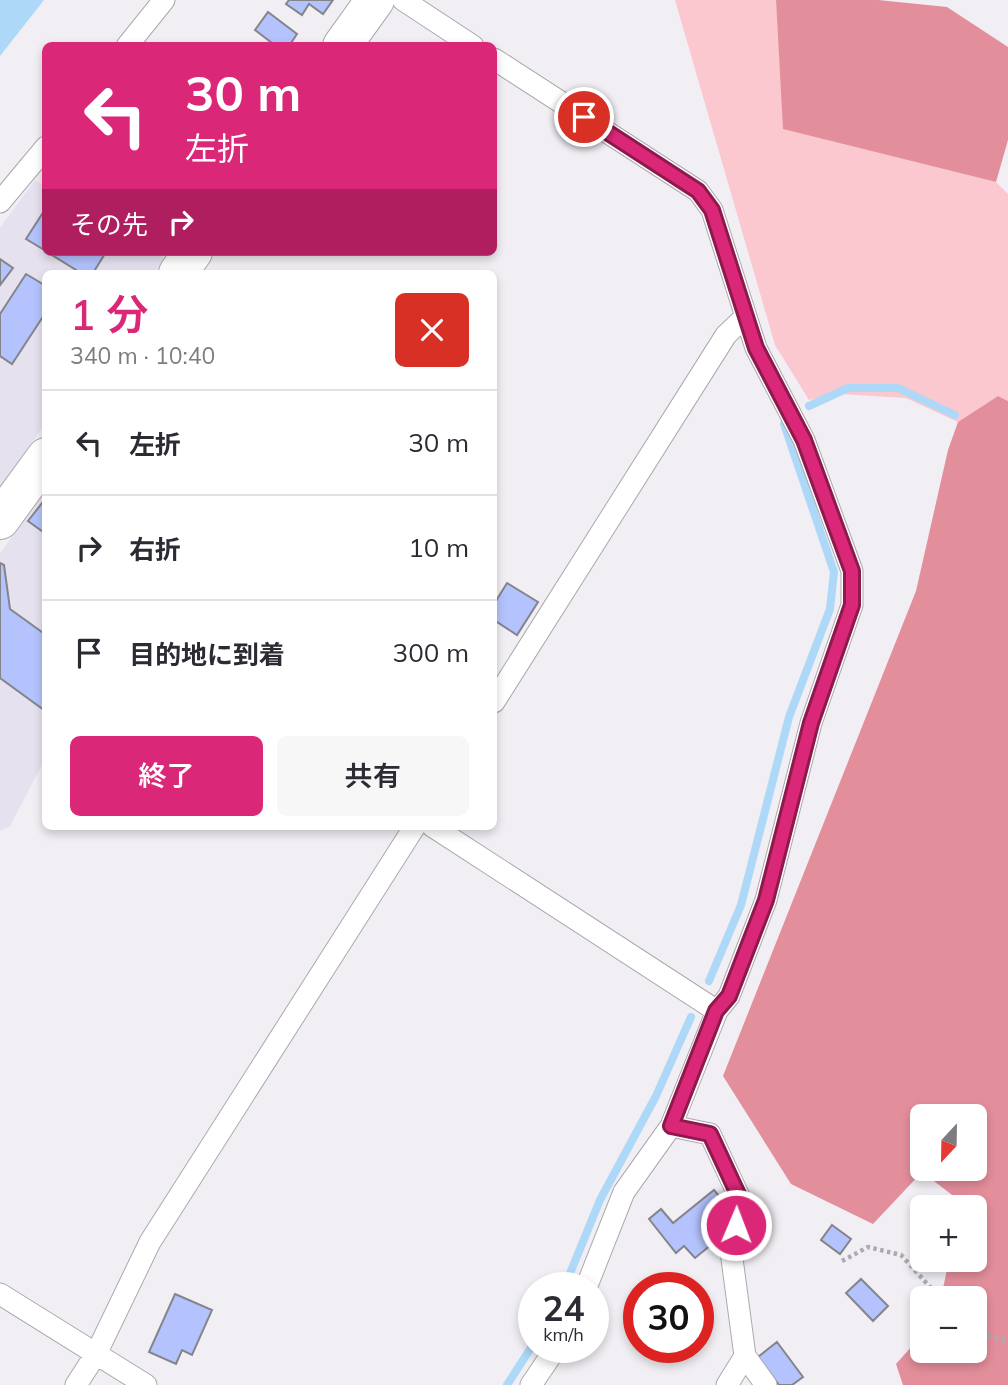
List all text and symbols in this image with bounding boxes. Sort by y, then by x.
text: 30 m [185,62,301,123]
icon: left [70,70,161,161]
pin [554,87,614,147]
icon: arrive [565,98,603,136]
text: 左折 [185,128,249,168]
icon: right [162,203,200,241]
text: その先 [70,208,148,241]
text: 1 分 [70,288,148,341]
button: close [395,293,469,367]
text: 340 m · 10:40 [70,341,215,370]
icon: left [70,424,108,462]
text: 30 m [408,426,469,459]
text: 左折 [129,428,181,461]
icon: right [70,529,108,567]
text: 10 m [408,531,469,564]
text: 右折 [129,533,181,566]
icon: arrive [70,634,108,672]
text: 300 m [393,636,469,669]
text: 目的地に到着 [129,638,285,671]
button: 終了 [70,736,263,816]
button: 共有 [277,736,469,816]
north arrow [910,1104,987,1181]
map controls [910,1104,987,1363]
position arrow [699,1188,773,1262]
button: + [910,1195,987,1272]
speed limit sign: 30 [623,1272,714,1363]
text: 24 [542,1286,585,1330]
button: − [910,1286,987,1363]
text: km/h [543,1323,584,1346]

